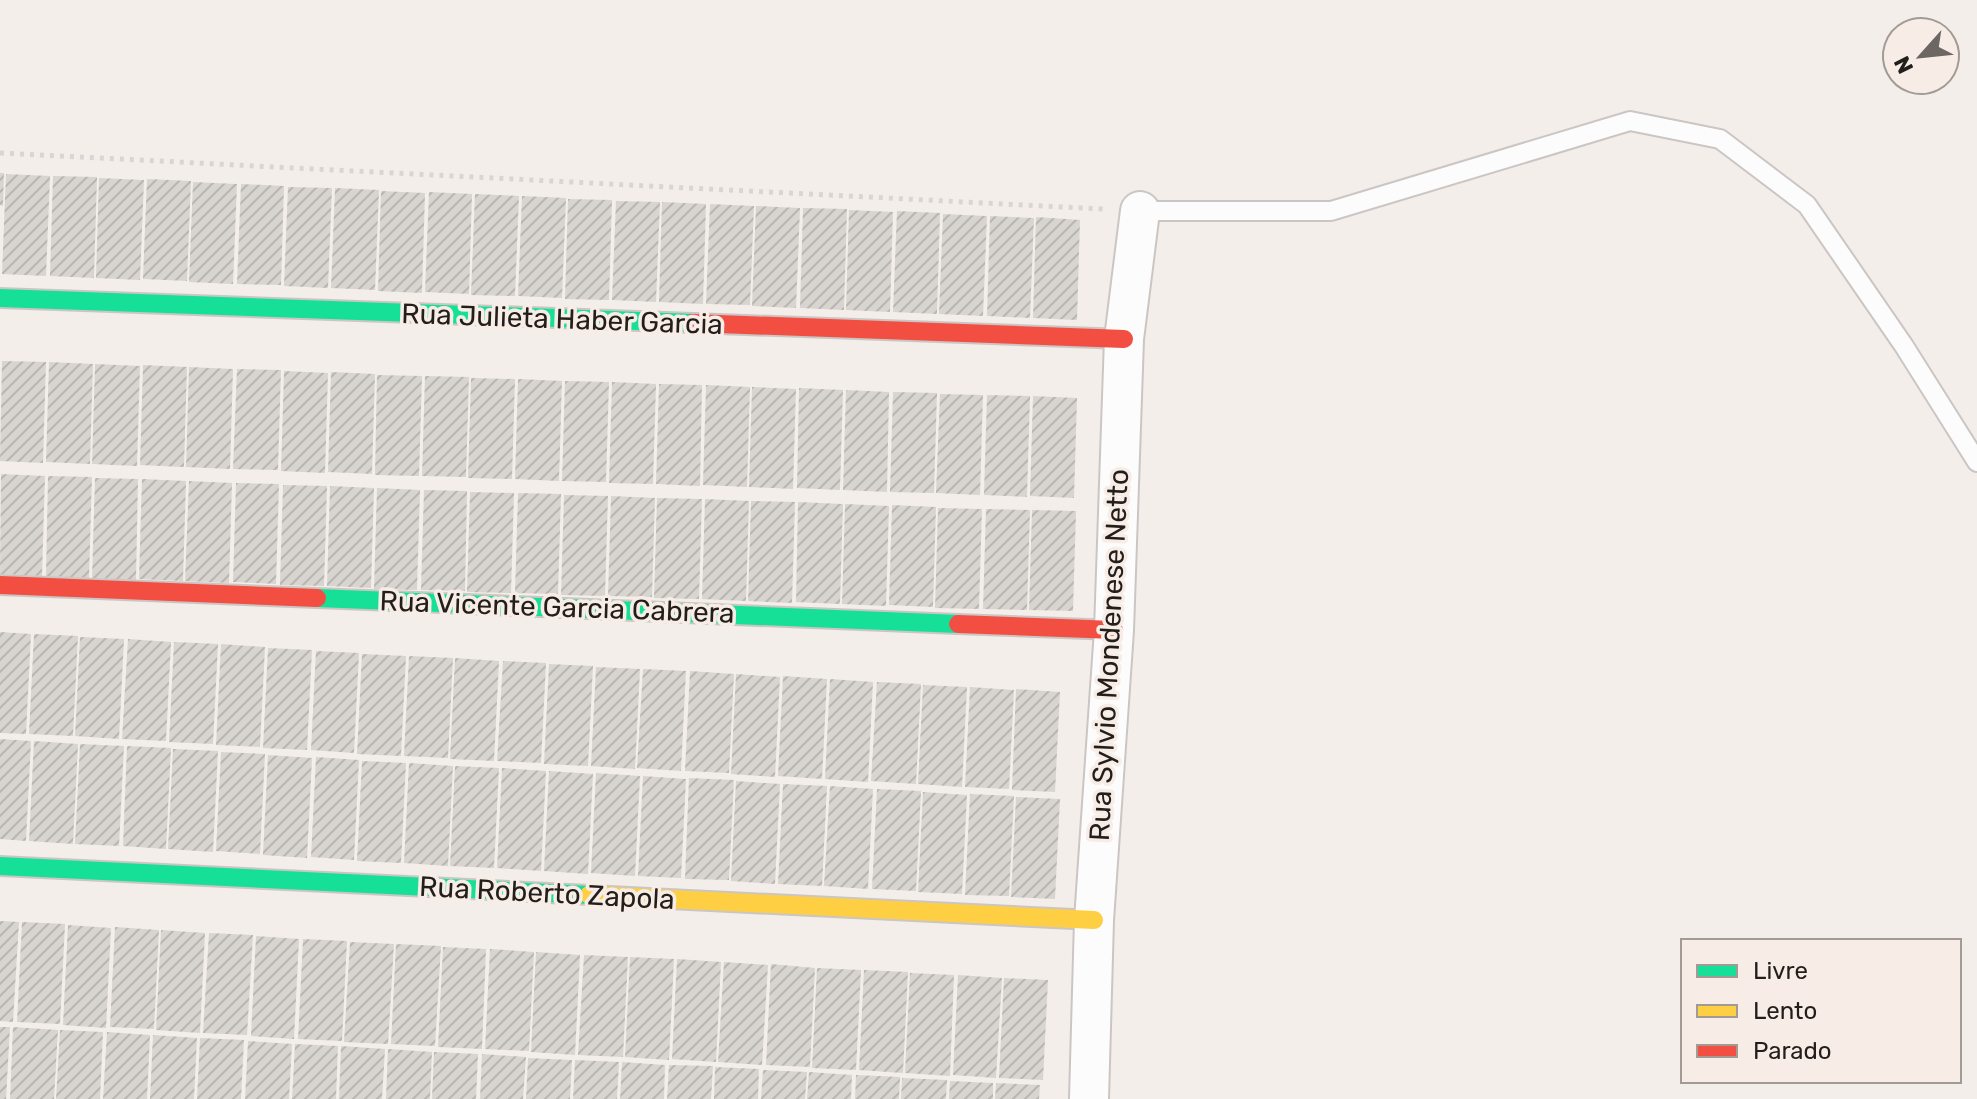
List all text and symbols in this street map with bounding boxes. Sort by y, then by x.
north arrow [1881,16,1961,96]
text: N [1888,52,1919,78]
street label: Rua Julieta Haber Garcia [401,297,723,341]
street label: Rua Sylvio Mondenese Netto [1083,468,1135,842]
street label: Rua Vicente Garcia Cabrera [379,584,735,630]
street label: Rua Roberto Zapola [418,870,676,916]
legend [1681,939,1961,1083]
text: Livre [1753,957,1808,985]
text: Lento [1753,997,1817,1025]
text: Parado [1753,1037,1832,1065]

